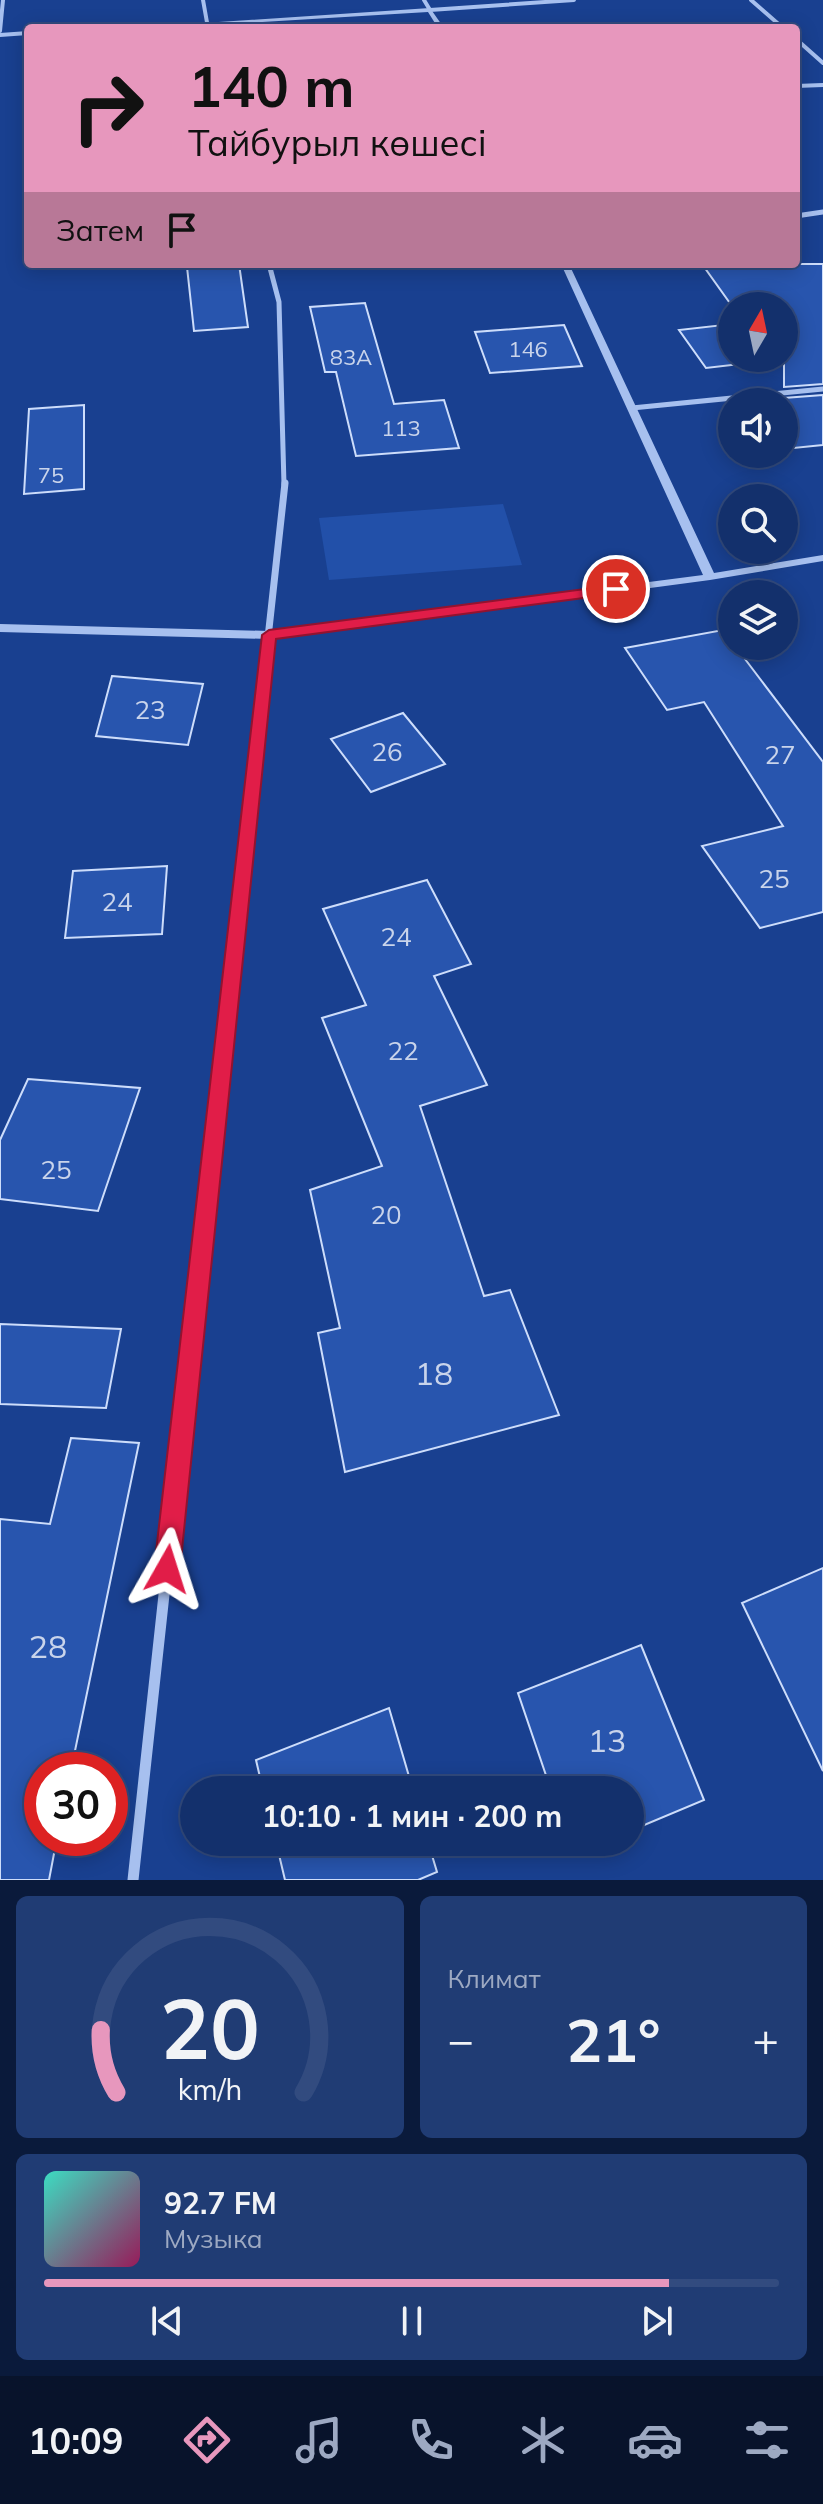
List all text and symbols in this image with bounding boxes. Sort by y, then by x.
text: 140 m [188,51,355,121]
icon: right [56,56,160,160]
text: Тайбурыл көшесі [188,120,487,165]
icon: arrive [160,208,204,252]
text: Затем [56,211,144,249]
north arrow [718,292,798,372]
map controls [718,292,798,660]
house number: 146 [508,335,548,363]
house number: 83А [330,343,372,371]
button: sound [718,388,798,468]
house number: 113 [381,414,421,442]
house number: 75 [38,461,64,489]
button: search [718,484,798,564]
pin [582,555,650,623]
icon: arrive [594,567,638,611]
button: layers [718,580,798,660]
house number: 23 [134,693,166,726]
house number: 26 [371,735,403,768]
house number: 27 [764,738,796,771]
house number: 25 [758,862,790,895]
house number: 24 [101,885,133,918]
house number: 24 [380,920,412,953]
house number: 22 [387,1034,419,1067]
house number: 25 [40,1153,72,1186]
house number: 20 [370,1198,402,1231]
house number: 18 [415,1353,453,1393]
position arrow [125,1527,209,1611]
house number: 28 [29,1626,67,1666]
house number: 13 [588,1720,626,1760]
speed limit sign: 30 [24,1752,128,1856]
text: 10:10 · 1 мин · 200 m [262,1797,562,1835]
text: Климат [448,1962,541,1995]
text: 20 [160,1975,260,2080]
text: 21° [566,2002,661,2077]
text: − [448,2012,474,2067]
text: + [753,2012,779,2067]
text: km/h [177,2071,242,2107]
text: 92.7 FM [164,2184,277,2222]
text: Музыка [164,2222,263,2255]
icon: previous [145,2299,189,2343]
icon: pause [390,2299,434,2343]
icon: next [635,2299,679,2343]
icon: directions [179,2412,235,2468]
icon: music [291,2412,347,2468]
icon: phone [403,2412,459,2468]
icon: climate [515,2412,571,2468]
icon: car [627,2412,683,2468]
icon: filters [739,2412,795,2468]
text: 10:09 [28,2418,123,2463]

